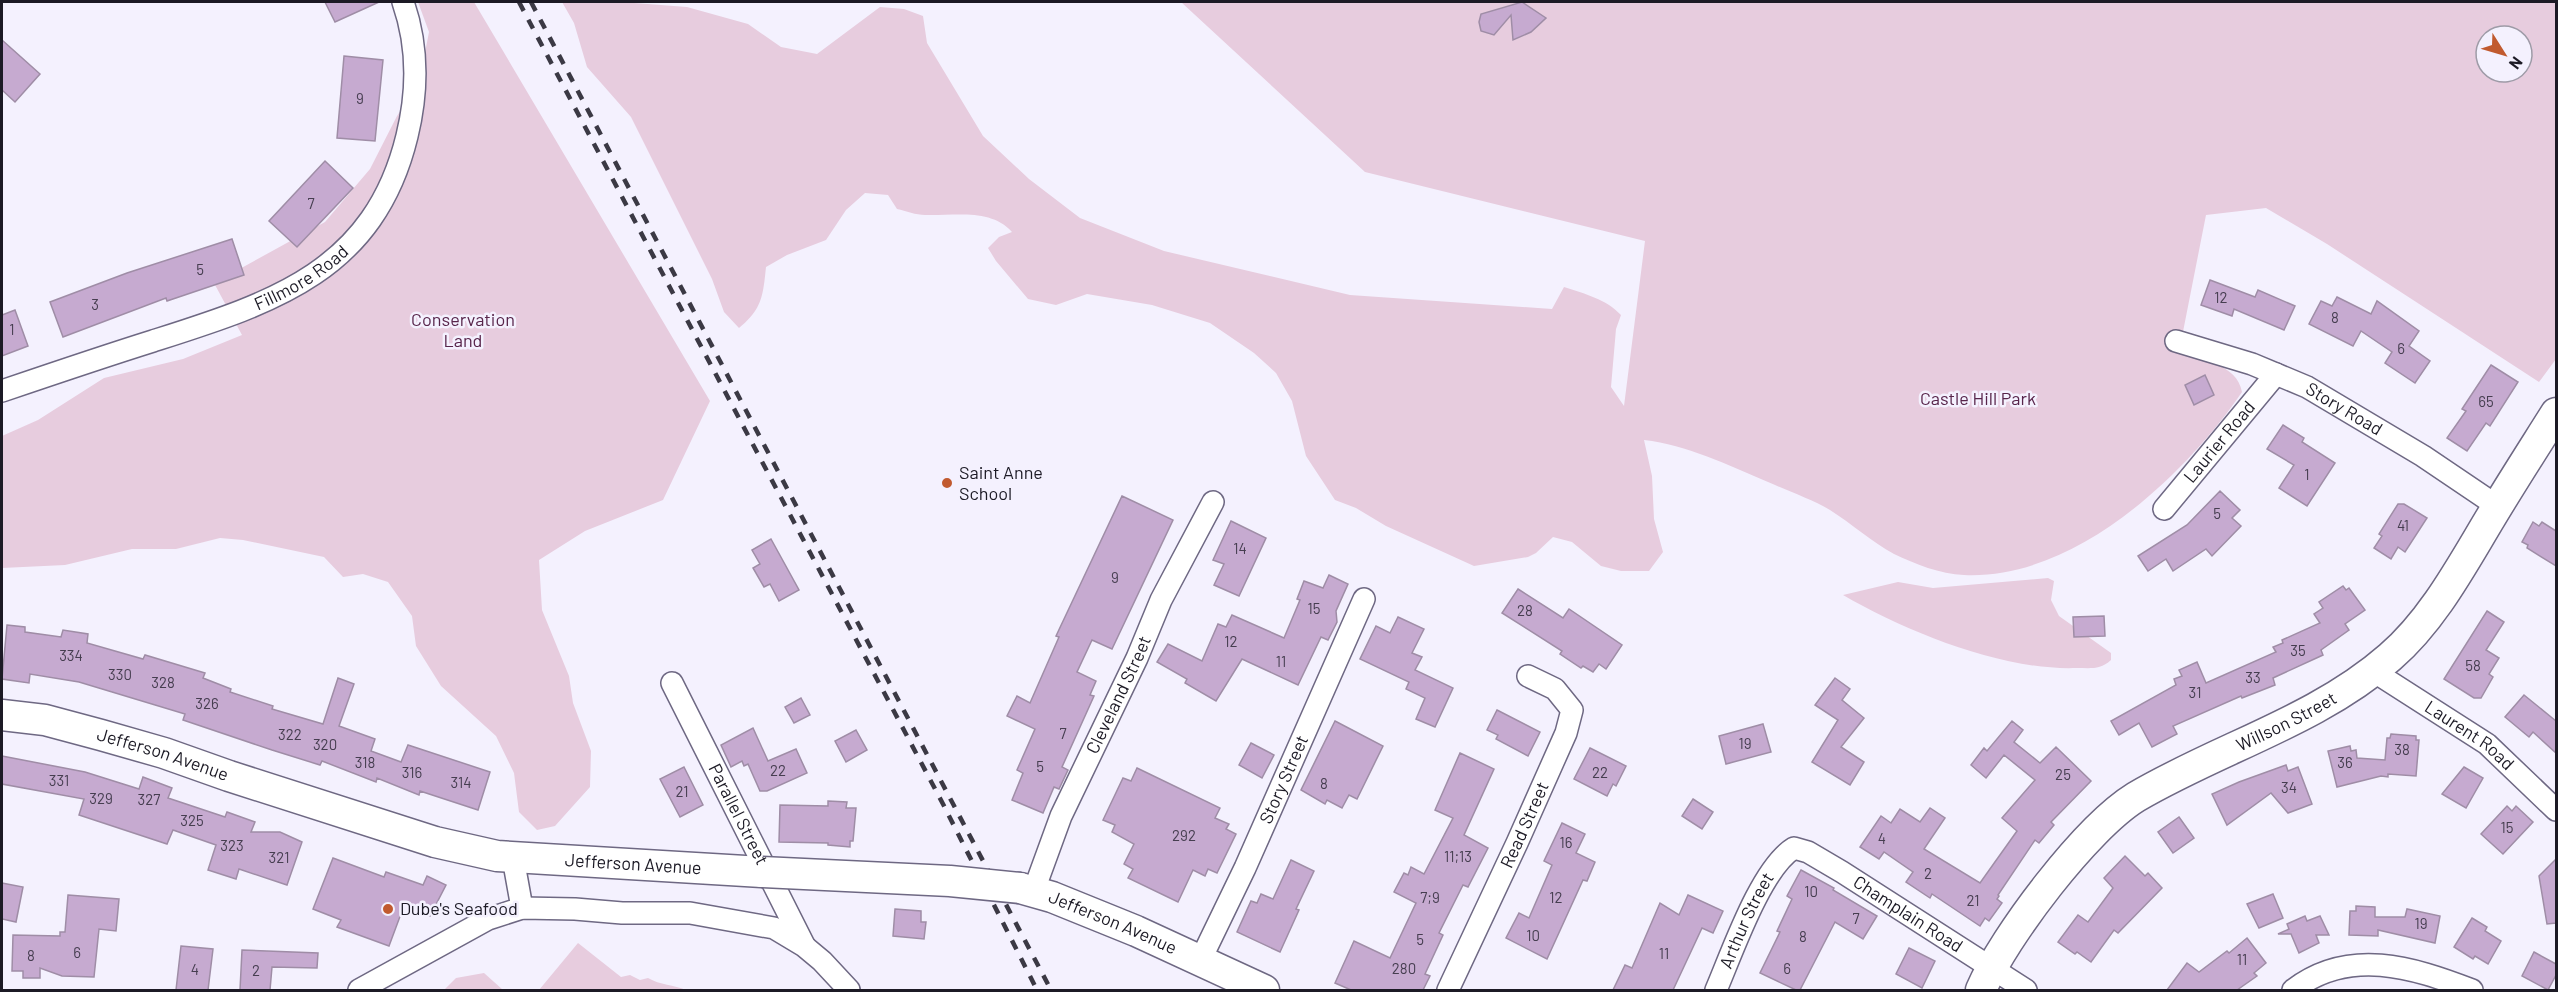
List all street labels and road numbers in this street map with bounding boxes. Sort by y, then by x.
street label: Fillmore Road [250,240,352,314]
street label: Story Road [2302,377,2387,439]
street label: Laurier Road [2178,396,2259,487]
street label: Cleveland Street [1081,632,1155,757]
street label: Willson Street [2232,686,2340,755]
street label: Laurent Road [2421,695,2519,774]
street label: Jefferson Avenue [95,722,232,785]
street label: Story Street [1254,731,1312,827]
street label: Parallel Street [704,760,774,868]
street label: Read Street [1495,778,1553,871]
street label: Jefferson Avenue [564,848,702,878]
street label: Arthur Street [1714,868,1778,971]
street label: Champlain Road [1849,870,1967,957]
street label: Jefferson Avenue [1046,885,1181,958]

